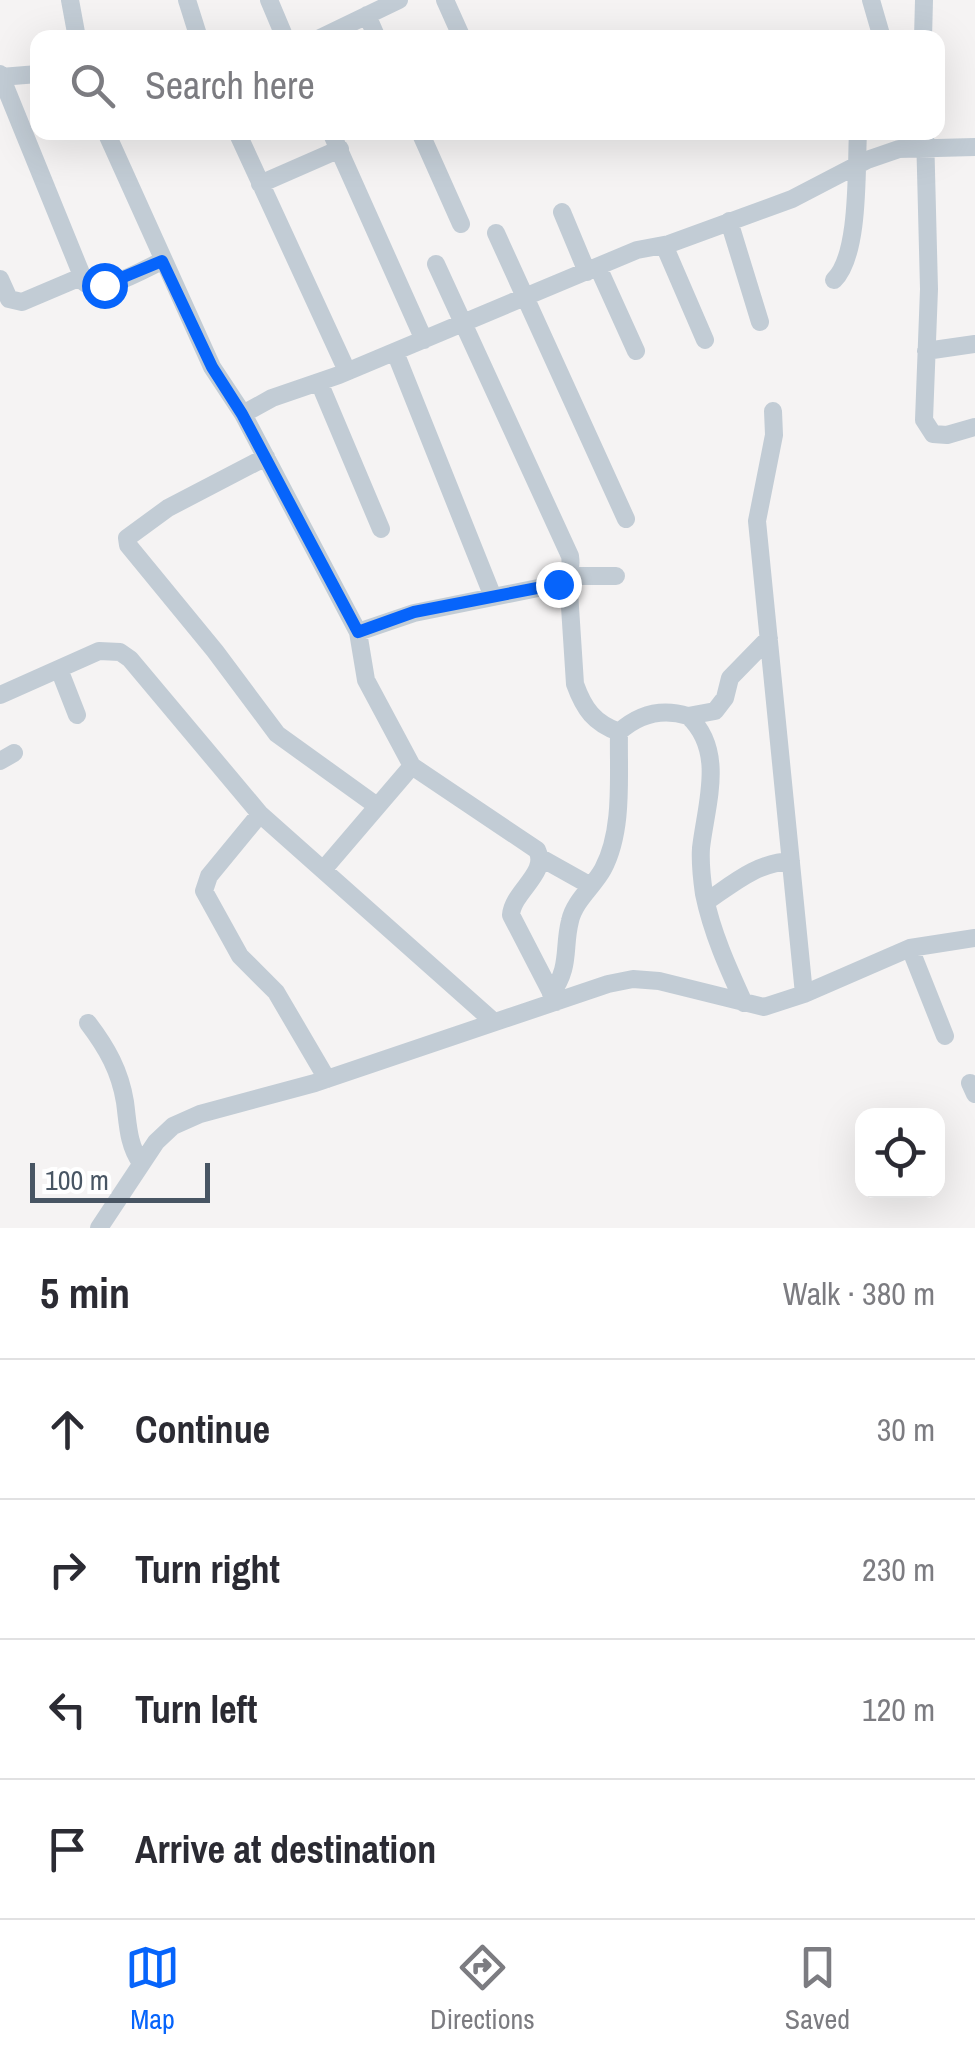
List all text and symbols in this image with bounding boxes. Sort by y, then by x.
search box [30,30,945,140]
icon: search [65,58,120,113]
text: Search here [145,60,315,111]
route start [82,263,128,309]
route end [536,562,582,608]
map controls [855,1108,945,1198]
button: locate [855,1108,945,1198]
scale bar [30,1158,210,1202]
text: 100 m [45,1161,109,1199]
text: 5 min [40,1265,130,1321]
text: Walk · 380 m [783,1272,935,1315]
icon: ahead [40,1402,95,1457]
text: Continue [135,1404,270,1455]
text: 30 m [877,1408,935,1451]
icon: right [40,1542,95,1597]
text: Turn right [135,1544,280,1595]
text: 230 m [862,1548,935,1591]
icon: left [40,1682,95,1737]
text: Turn left [135,1684,257,1735]
text: 120 m [862,1688,935,1731]
icon: arrive [40,1822,95,1877]
text: Arrive at destination [135,1824,436,1875]
tab: Map [125,1940,180,2038]
tab: Directions [430,1940,535,2038]
tab: Saved [785,1940,850,2038]

